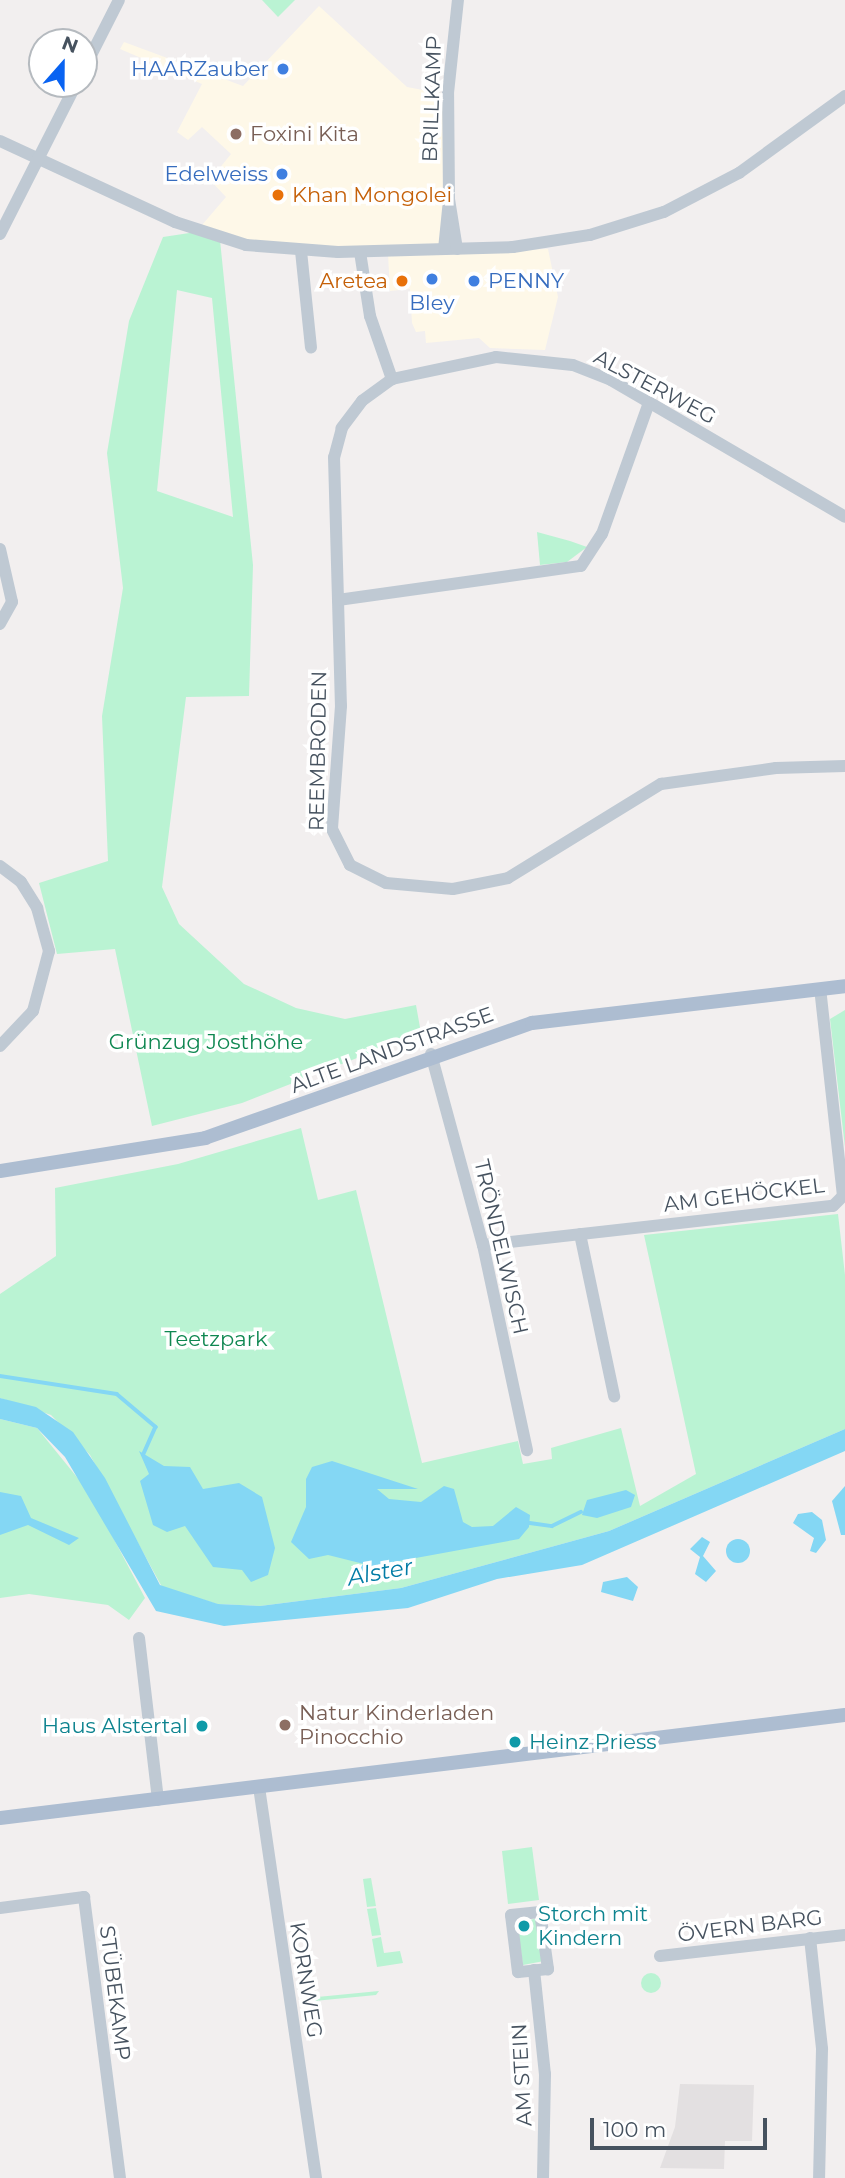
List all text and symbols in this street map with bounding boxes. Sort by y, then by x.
north arrow [28,28,98,98]
text: N [59,31,81,58]
street label: BRILLKAMP [417,35,447,163]
place label: HAARZauber [131,56,269,82]
marker: HAARZauber [275,61,291,77]
place label: Foxini Kita [250,121,359,147]
marker: Foxini Kita [228,126,244,142]
place label: Edelweiss [165,161,268,187]
marker: Edelweiss [274,166,290,182]
place label: Khan Mongolei [292,182,452,208]
marker: Khan Mongolei [270,187,286,203]
place label: Aretea [319,268,388,294]
place label: PENNY [488,268,564,294]
marker: Bley [424,271,440,287]
marker: Aretea [394,273,410,289]
marker: PENNY [466,273,482,289]
place label: Bley [409,290,455,316]
street label: ALSTERWEG [590,344,720,430]
street label: REEMBRODEN [304,671,332,831]
street label: ALTE LANDSTRASSE [287,1002,497,1098]
park label: Grünzug Josthöhe [109,1029,303,1055]
street label: TRÖNDELWISCH [469,1157,533,1337]
street label: AM GEHÖCKEL [662,1173,826,1217]
park label: Teetzpark [165,1326,267,1352]
water label: Alster [345,1553,415,1591]
place label: Natur Kinderladen Pinocchio [299,1700,494,1750]
place label: Haus Alstertal [42,1713,188,1739]
marker: Natur Kinderladen Pinocchio [277,1717,293,1733]
marker: Haus Alstertal [194,1718,210,1734]
place label: Heinz Priess [529,1729,657,1755]
marker: Heinz Priess [507,1734,523,1750]
place label: Storch mit Kindern [538,1901,648,1951]
street label: ÖVERN BARG [676,1905,824,1947]
marker: Storch mit Kindern [516,1918,532,1934]
street label: KORNWEG [284,1920,328,2040]
street label: STÜBEKAMP [94,1924,136,2062]
street label: AM STEIN [507,2023,537,2127]
scale bar [593,2104,770,2148]
text: 100 m [603,2117,666,2142]

